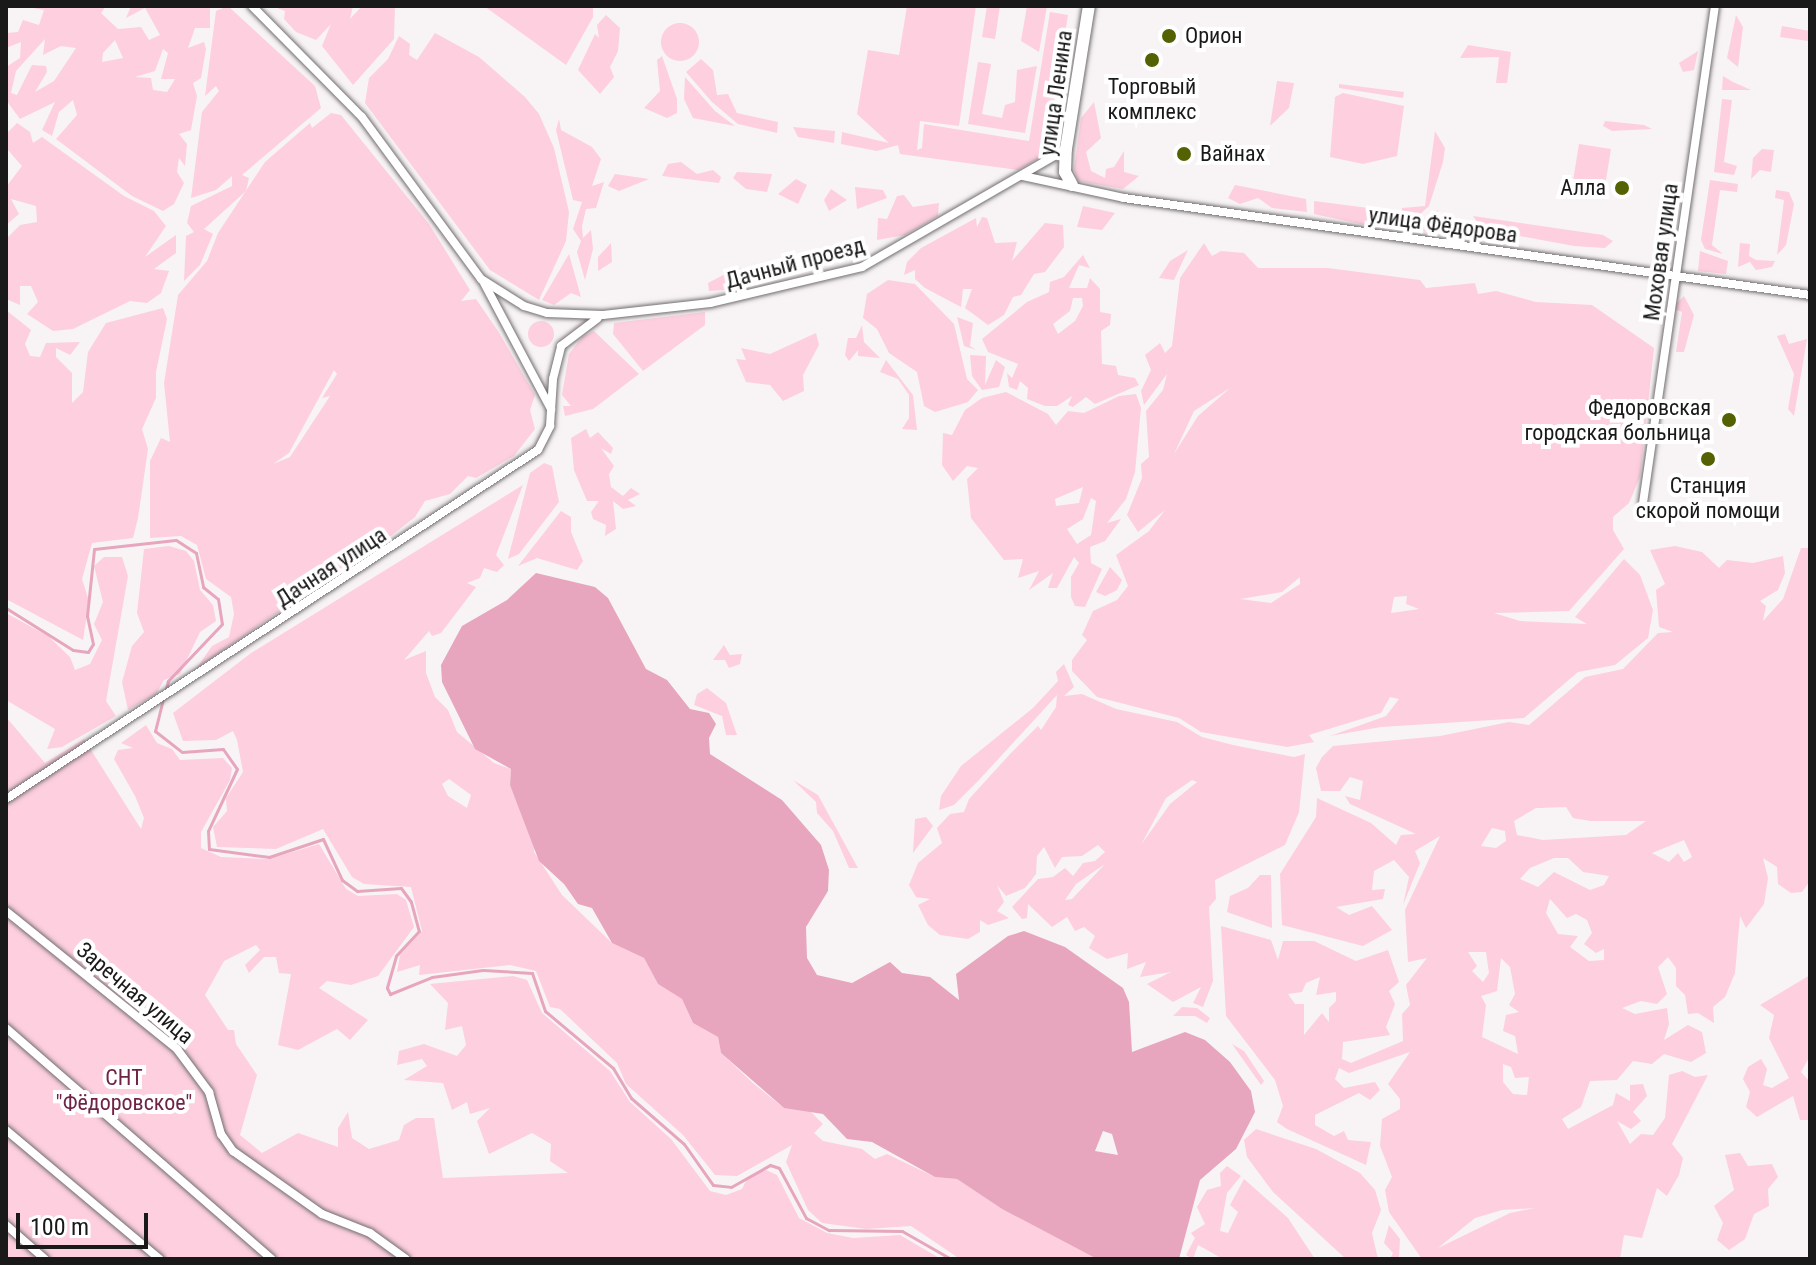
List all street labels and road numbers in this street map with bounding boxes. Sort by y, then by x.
street label: улица Ленина [1034,29,1078,157]
street label: Моховая улица [1638,182,1684,322]
street label: улица Фёдорова [1367,202,1519,248]
street label: Дачный проезд [722,232,868,294]
street label: Дачная улица [271,522,391,612]
street label: Заречная улица [71,937,199,1049]

